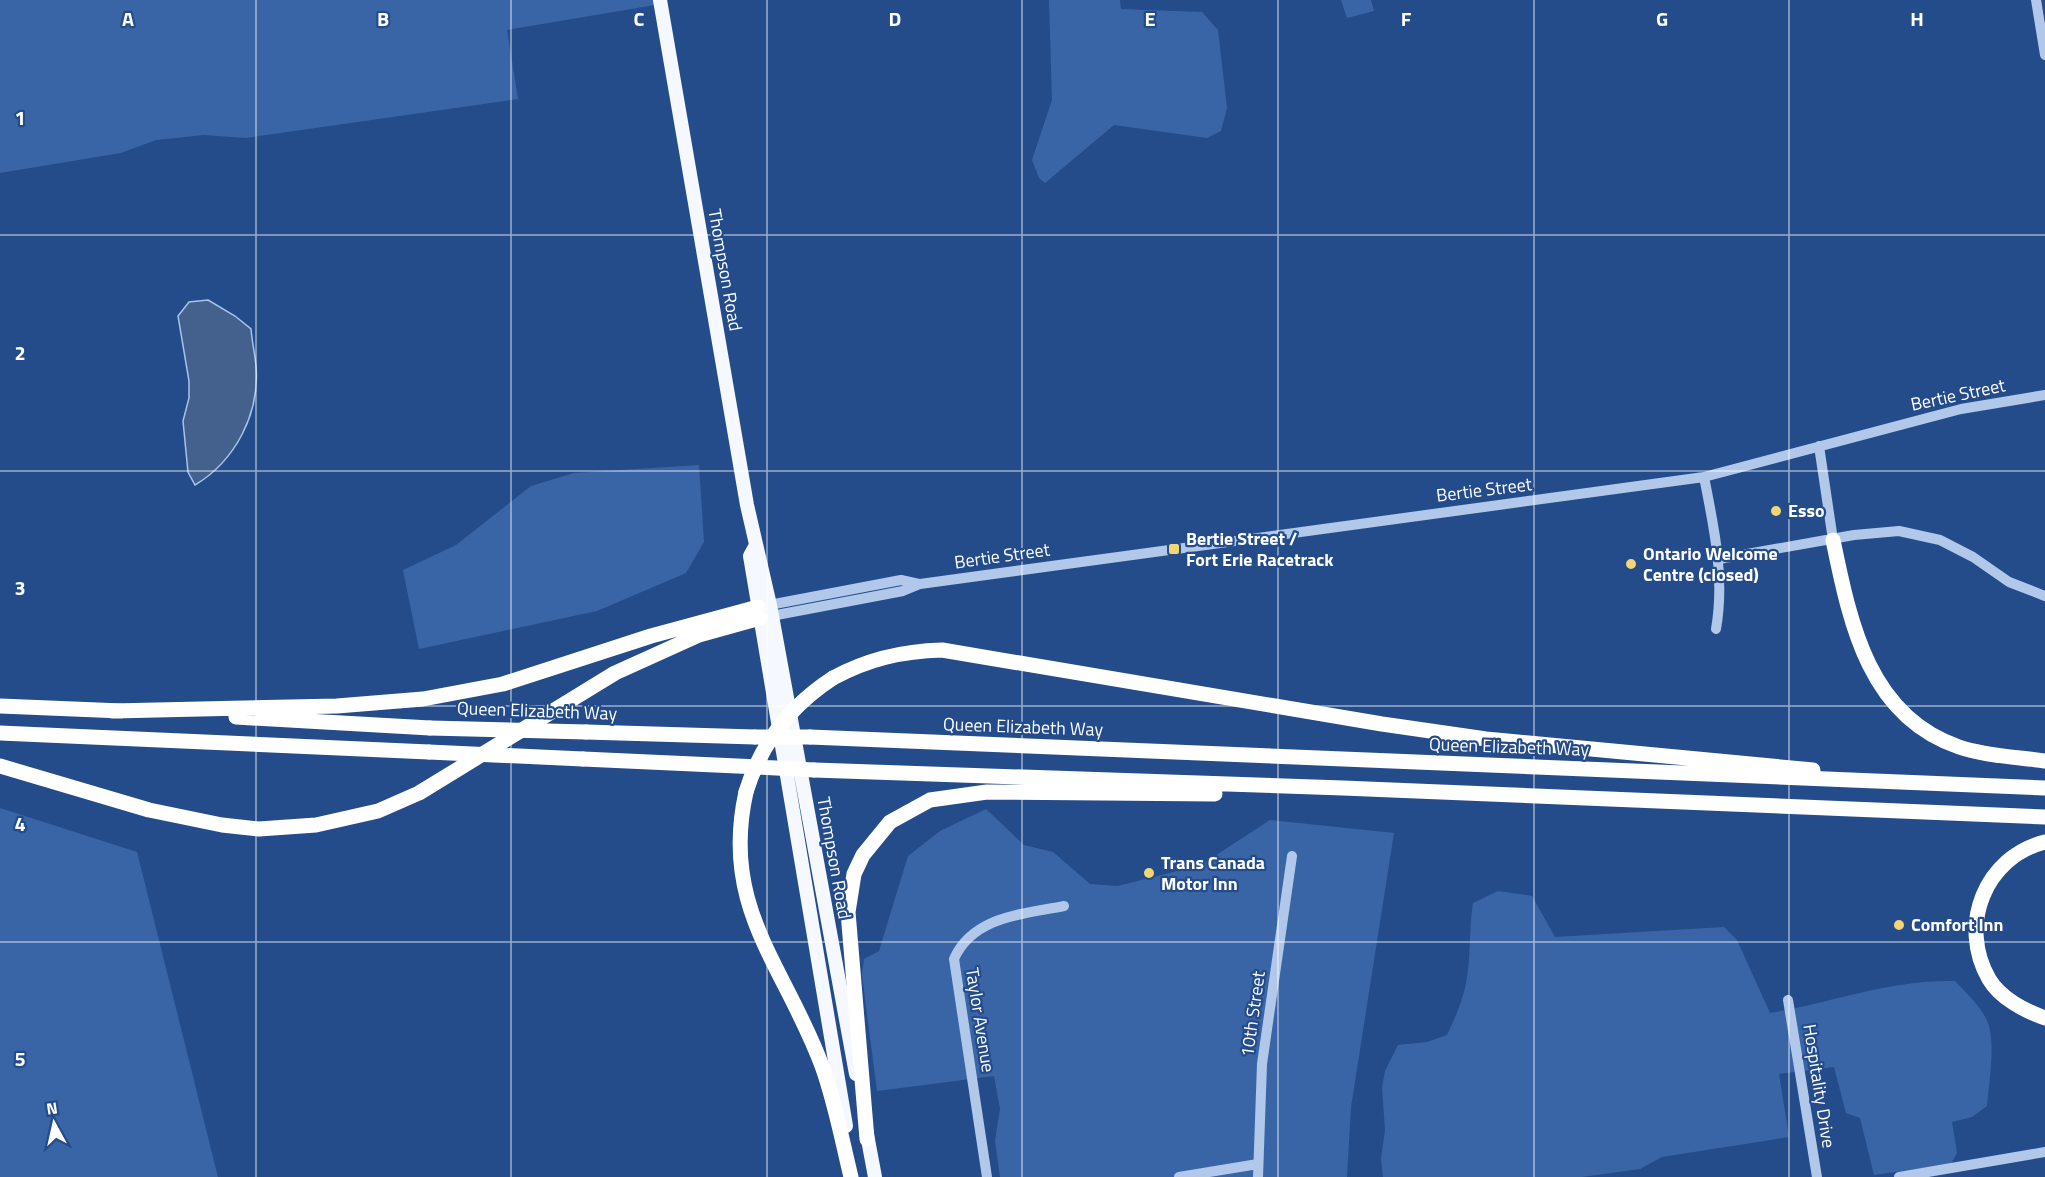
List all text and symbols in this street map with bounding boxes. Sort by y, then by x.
text: A [122,3,134,34]
text: B [377,3,389,34]
text: C [634,3,645,34]
text: D [889,3,901,34]
text: E [1144,3,1156,34]
text: F [1401,3,1412,34]
text: G [1656,3,1668,34]
text: H [1910,3,1924,34]
text: 1 [14,102,26,133]
street label: Thompson Road [701,207,750,333]
text: 2 [14,337,26,368]
street label: Bertie Street [1908,371,2008,418]
street label: Bertie Street [1435,470,1534,509]
place label: Esso [1788,497,1825,524]
marker: Esso [1769,504,1783,518]
place label: Bertie Street / Fort Erie Racetrack [1186,525,1334,573]
street label: Bertie Street [952,535,1052,576]
place label: Ontario Welcome Centre (closed) [1643,540,1778,588]
marker: Bertie Street / Fort Erie Racetrack [1167,542,1181,556]
marker: Ontario Welcome Centre (closed) [1624,557,1638,571]
text: 3 [14,572,26,603]
street label: Queen Elizabeth Way [456,694,618,727]
street label: Queen Elizabeth Way [942,710,1104,743]
street label: Queen Elizabeth Way [1428,730,1590,763]
street label: Thompson Road [810,795,859,921]
text: 4 [14,808,26,839]
place label: Trans Canada Motor Inn [1161,849,1265,897]
marker: Trans Canada Motor Inn [1142,866,1156,880]
place label: Comfort Inn [1911,911,2004,938]
marker: Comfort Inn [1892,918,1906,932]
street label: Taylor Avenue [959,966,1002,1074]
street label: 10th Street [1233,969,1272,1059]
street label: Hospitality Drive [1796,1022,1843,1150]
text: 5 [14,1043,26,1074]
north arrow [24,1093,84,1153]
text: N [45,1095,59,1121]

